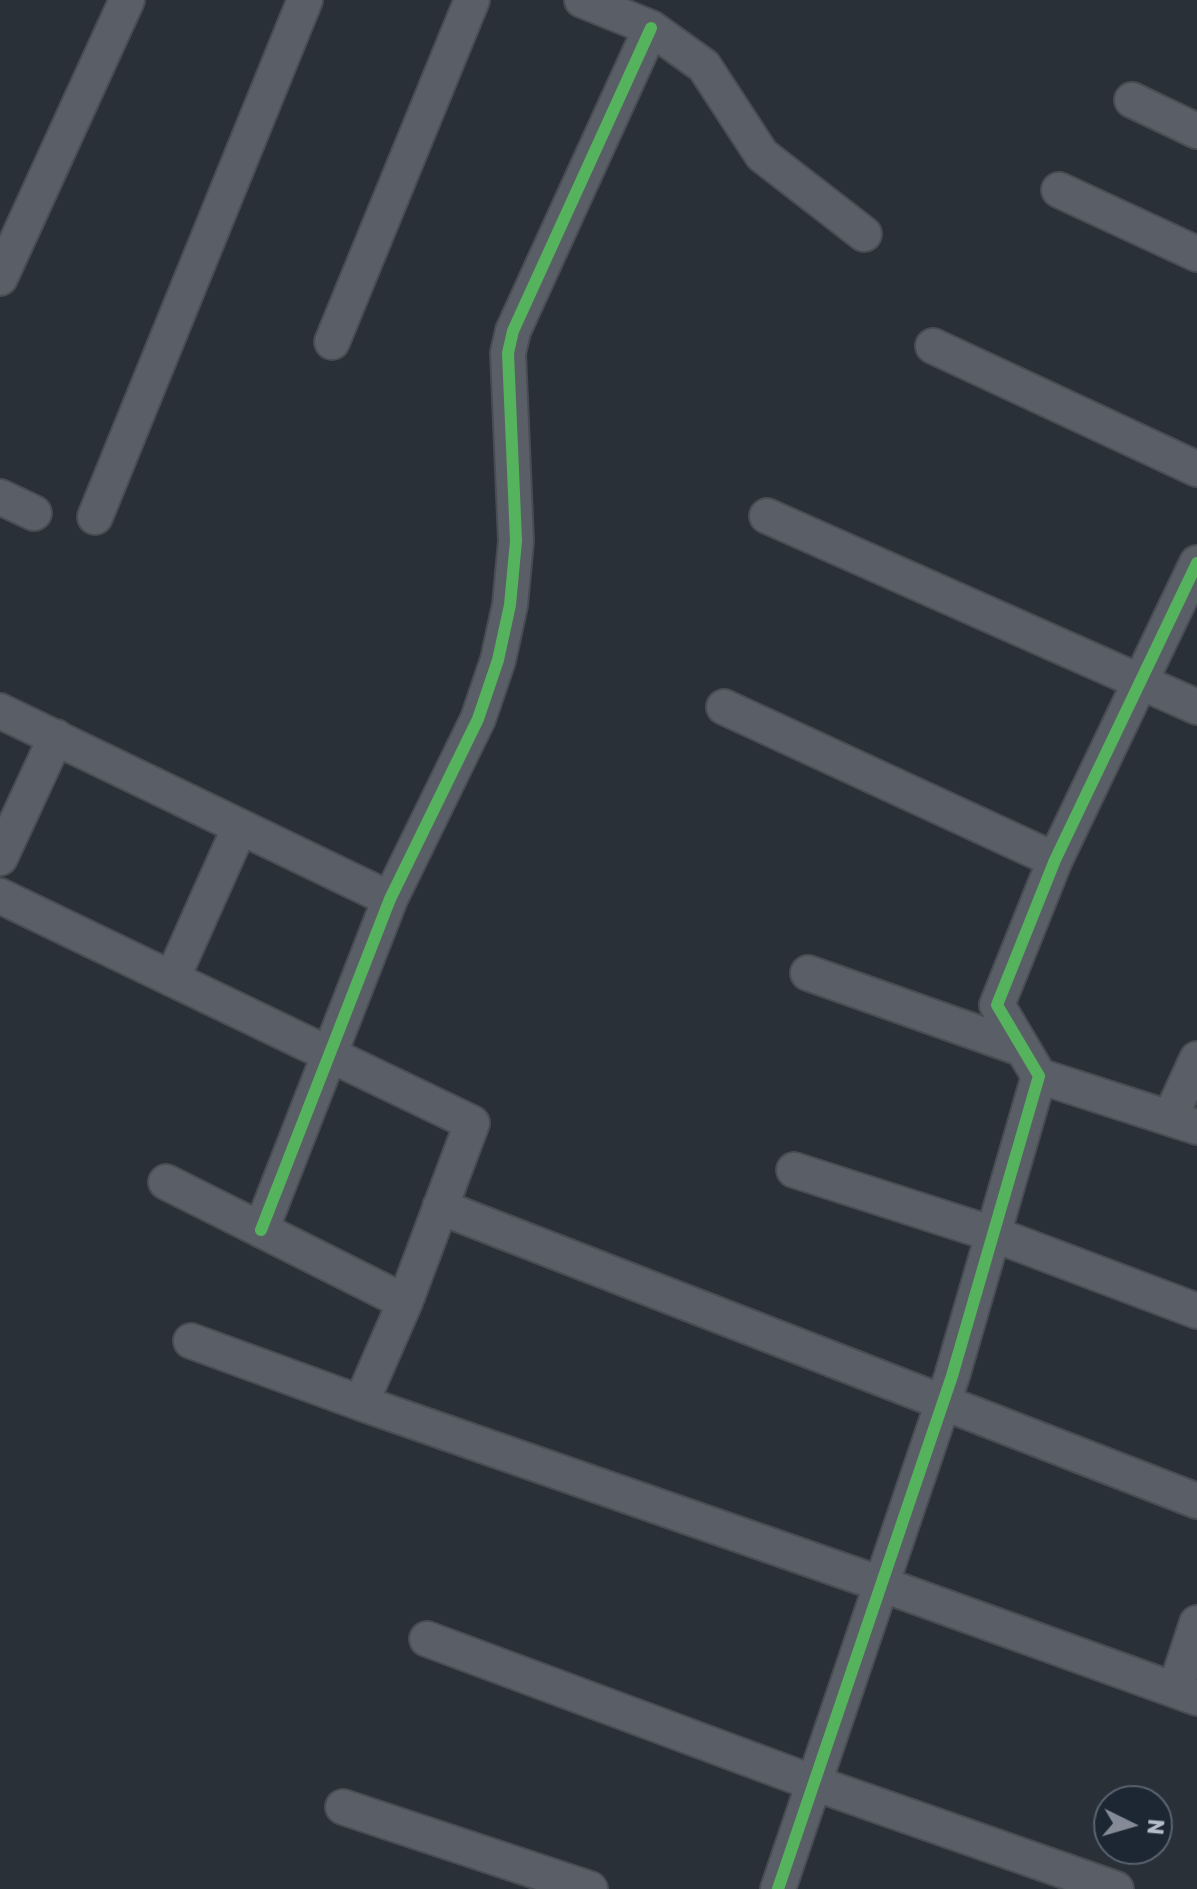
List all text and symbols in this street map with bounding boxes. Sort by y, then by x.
north arrow [1093,1785,1173,1865]
text: N [1141,1818,1170,1836]

